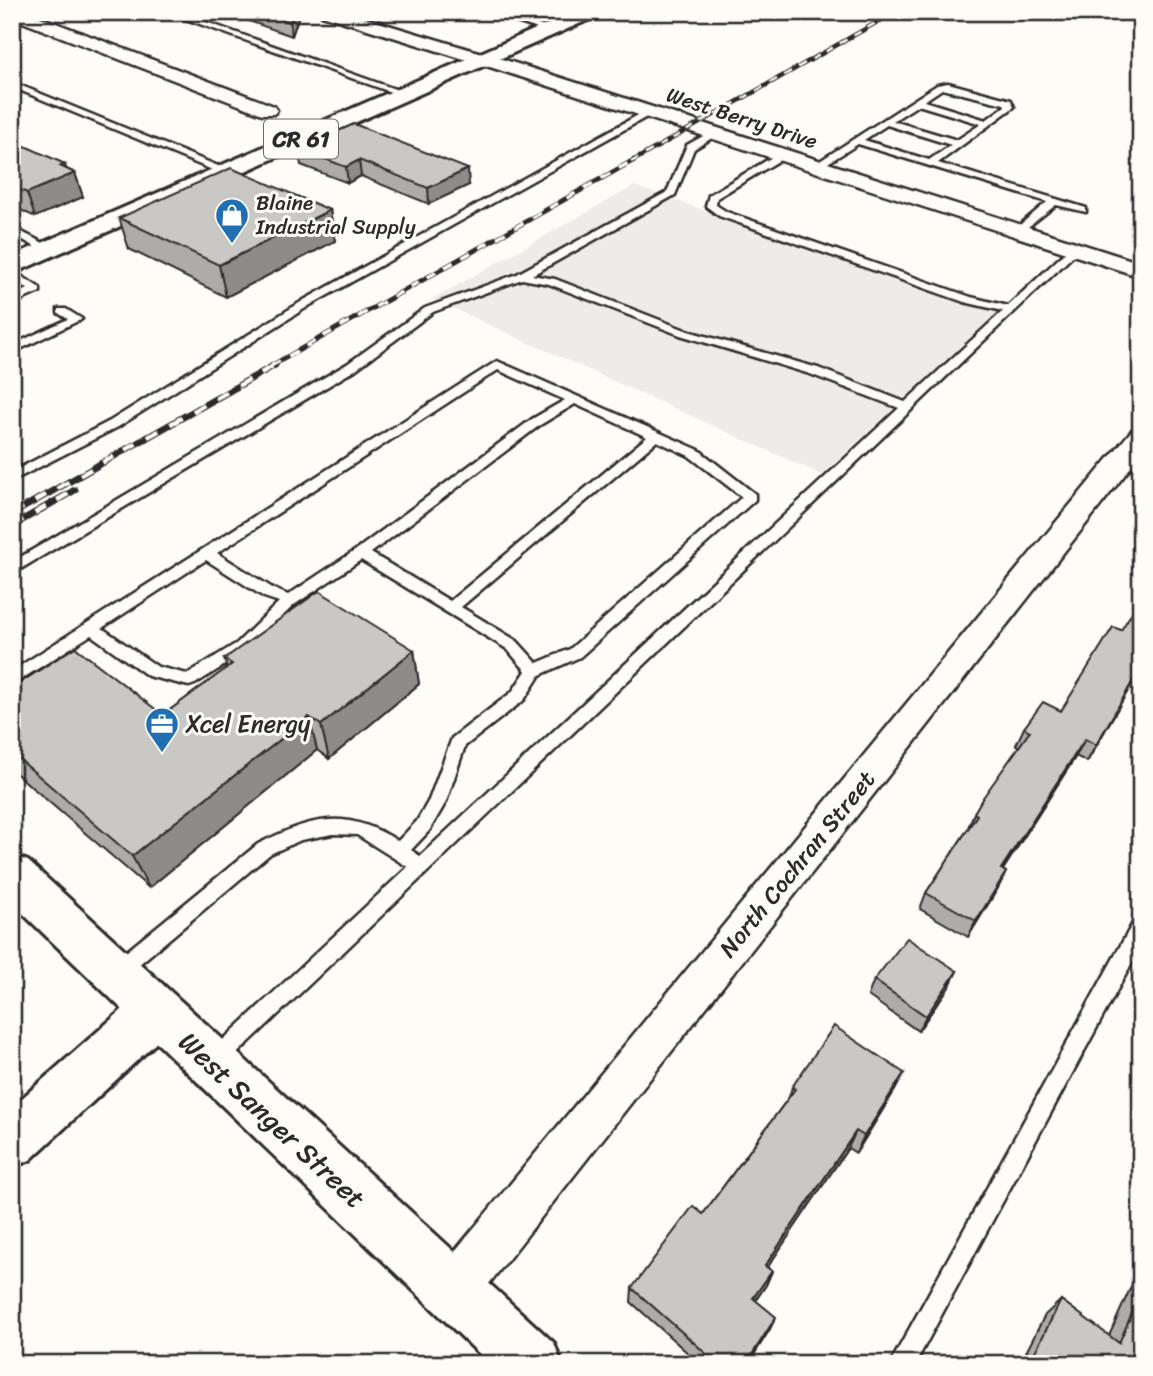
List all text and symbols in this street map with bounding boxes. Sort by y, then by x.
street label: West Berry Drive [662,76,823,160]
road number: CR 61 [264,120,338,158]
place label: Blaine Industrial Supply [255,184,416,246]
shop icon: Blaine Industrial Supply [213,196,251,245]
place label: Xcel Energy [185,703,311,745]
office icon: Xcel Energy [143,705,181,754]
street label: North Cochran Street [708,761,886,967]
street label: West Sanger Street [166,1019,378,1221]

